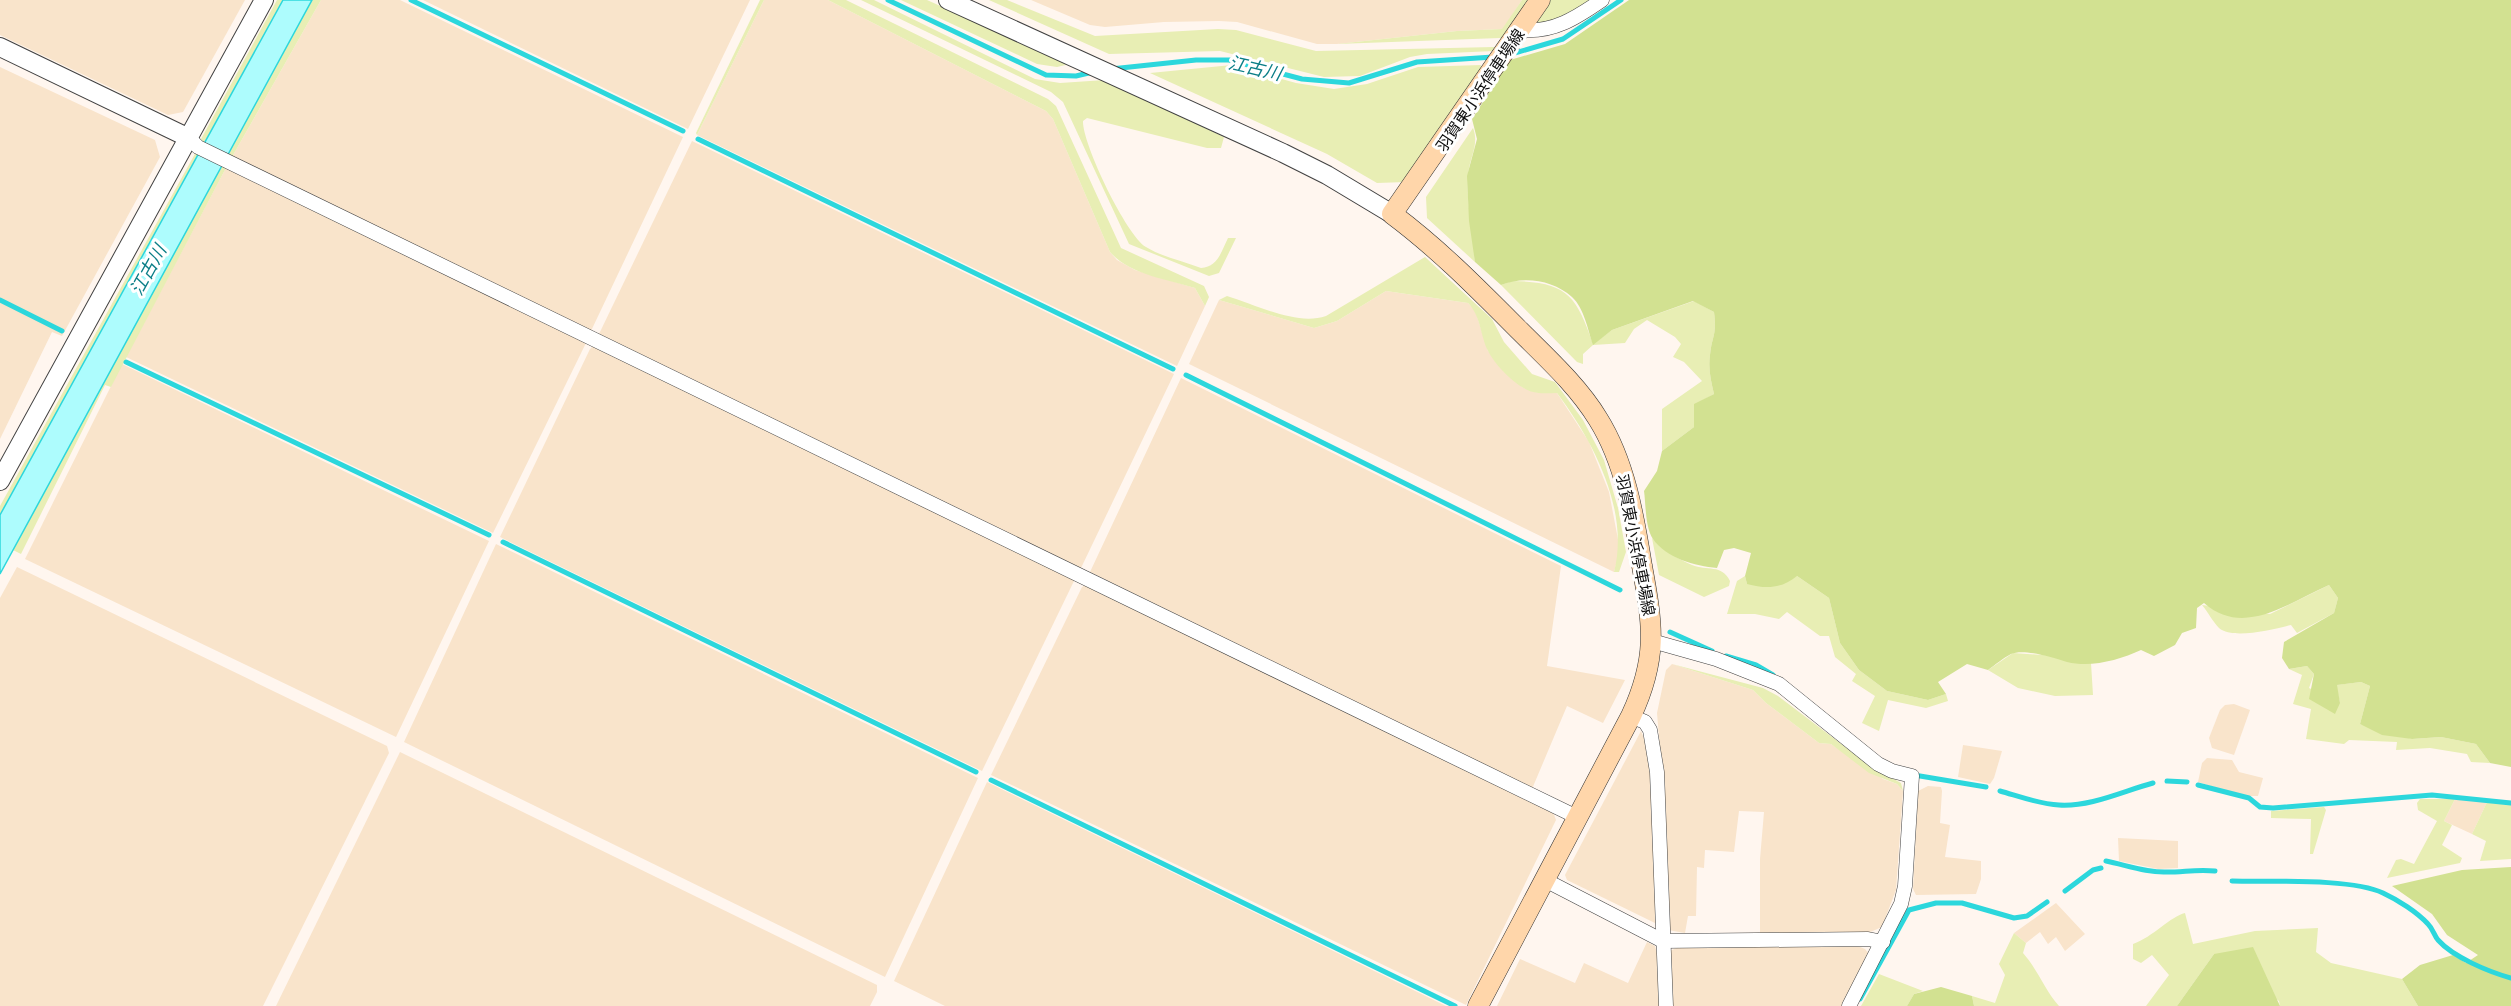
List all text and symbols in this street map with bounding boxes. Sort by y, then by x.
street label: 羽賀東小浜停車場線 [1431,24,1529,156]
water label: 江古川 [1226,50,1286,87]
water label: 江古川 [124,239,173,300]
street label: 羽賀東小浜停車場線 [1611,472,1661,618]

